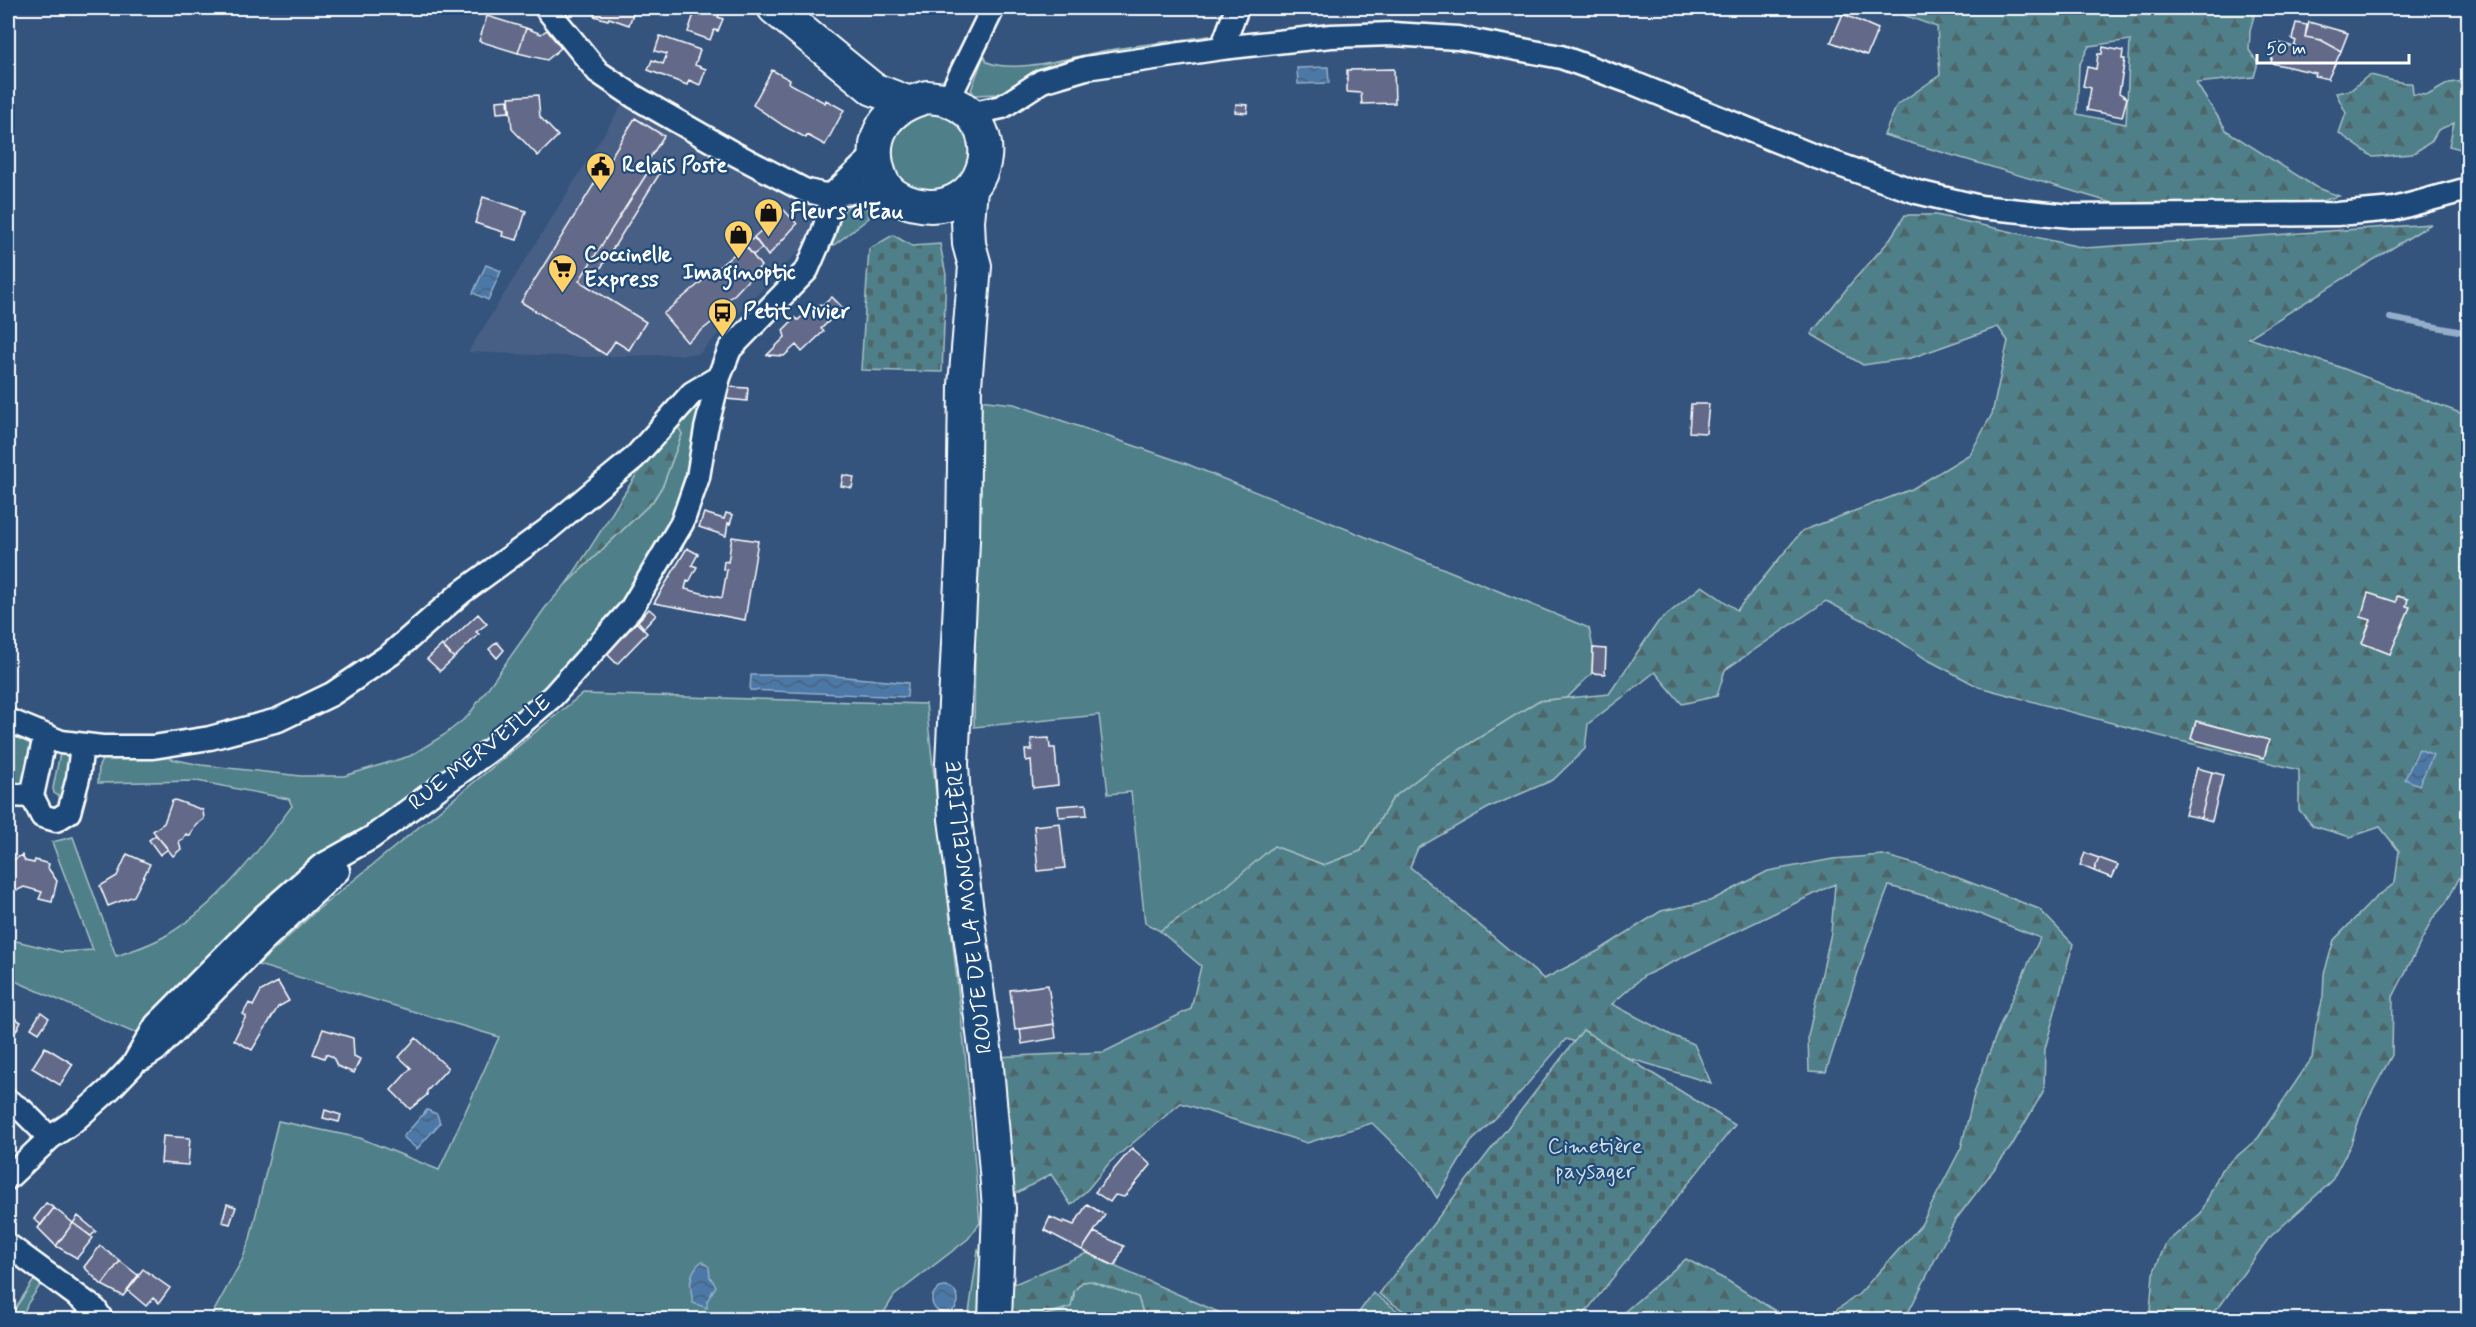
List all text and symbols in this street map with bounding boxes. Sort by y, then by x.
scale bar [2257,27,2408,65]
text: 50 m [2266,37,2306,61]
public building icon: Relais Poste [585,150,617,192]
place label: Relais Poste [622,152,728,180]
shop icon: Fleurs d'Eau [753,196,785,238]
place label: Fleurs d'Eau [790,198,904,226]
shop icon: Imaginoptic [723,218,755,260]
place label: Coccinelle Express [584,241,673,294]
supermarket icon: Coccinelle Express [547,252,579,294]
place label: Imaginoptic [682,259,796,291]
bus stop icon: Petit Vivier [706,296,738,338]
place label: Petit Vivier [743,298,851,326]
street label: RUE MERVEILLE [403,689,557,817]
street label: ROUTE DE LA MONCELLIÈRE [941,759,999,1055]
park label: Cimetière paysager [1548,1133,1643,1187]

